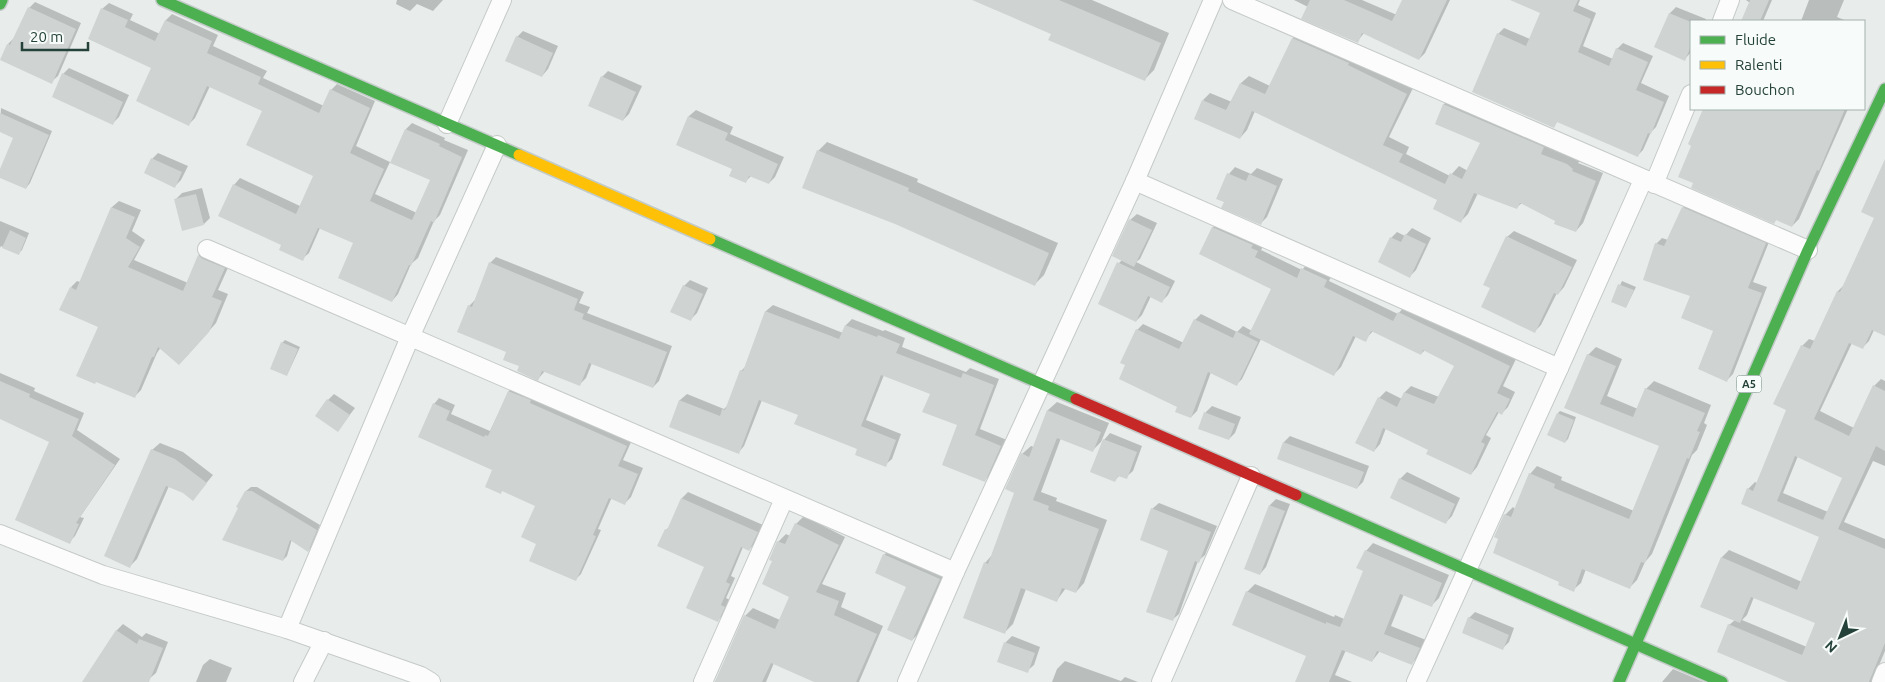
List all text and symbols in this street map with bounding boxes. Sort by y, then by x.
scale bar [22,20,89,52]
legend [1690,20,1865,110]
text: 20 m [30,28,63,45]
text: Fluide [1735,31,1776,48]
text: Ralenti [1735,56,1782,73]
text: Bouchon [1735,81,1795,98]
road number: A5 [1736,376,1762,392]
north arrow [1815,612,1865,662]
text: N [1822,637,1840,656]

